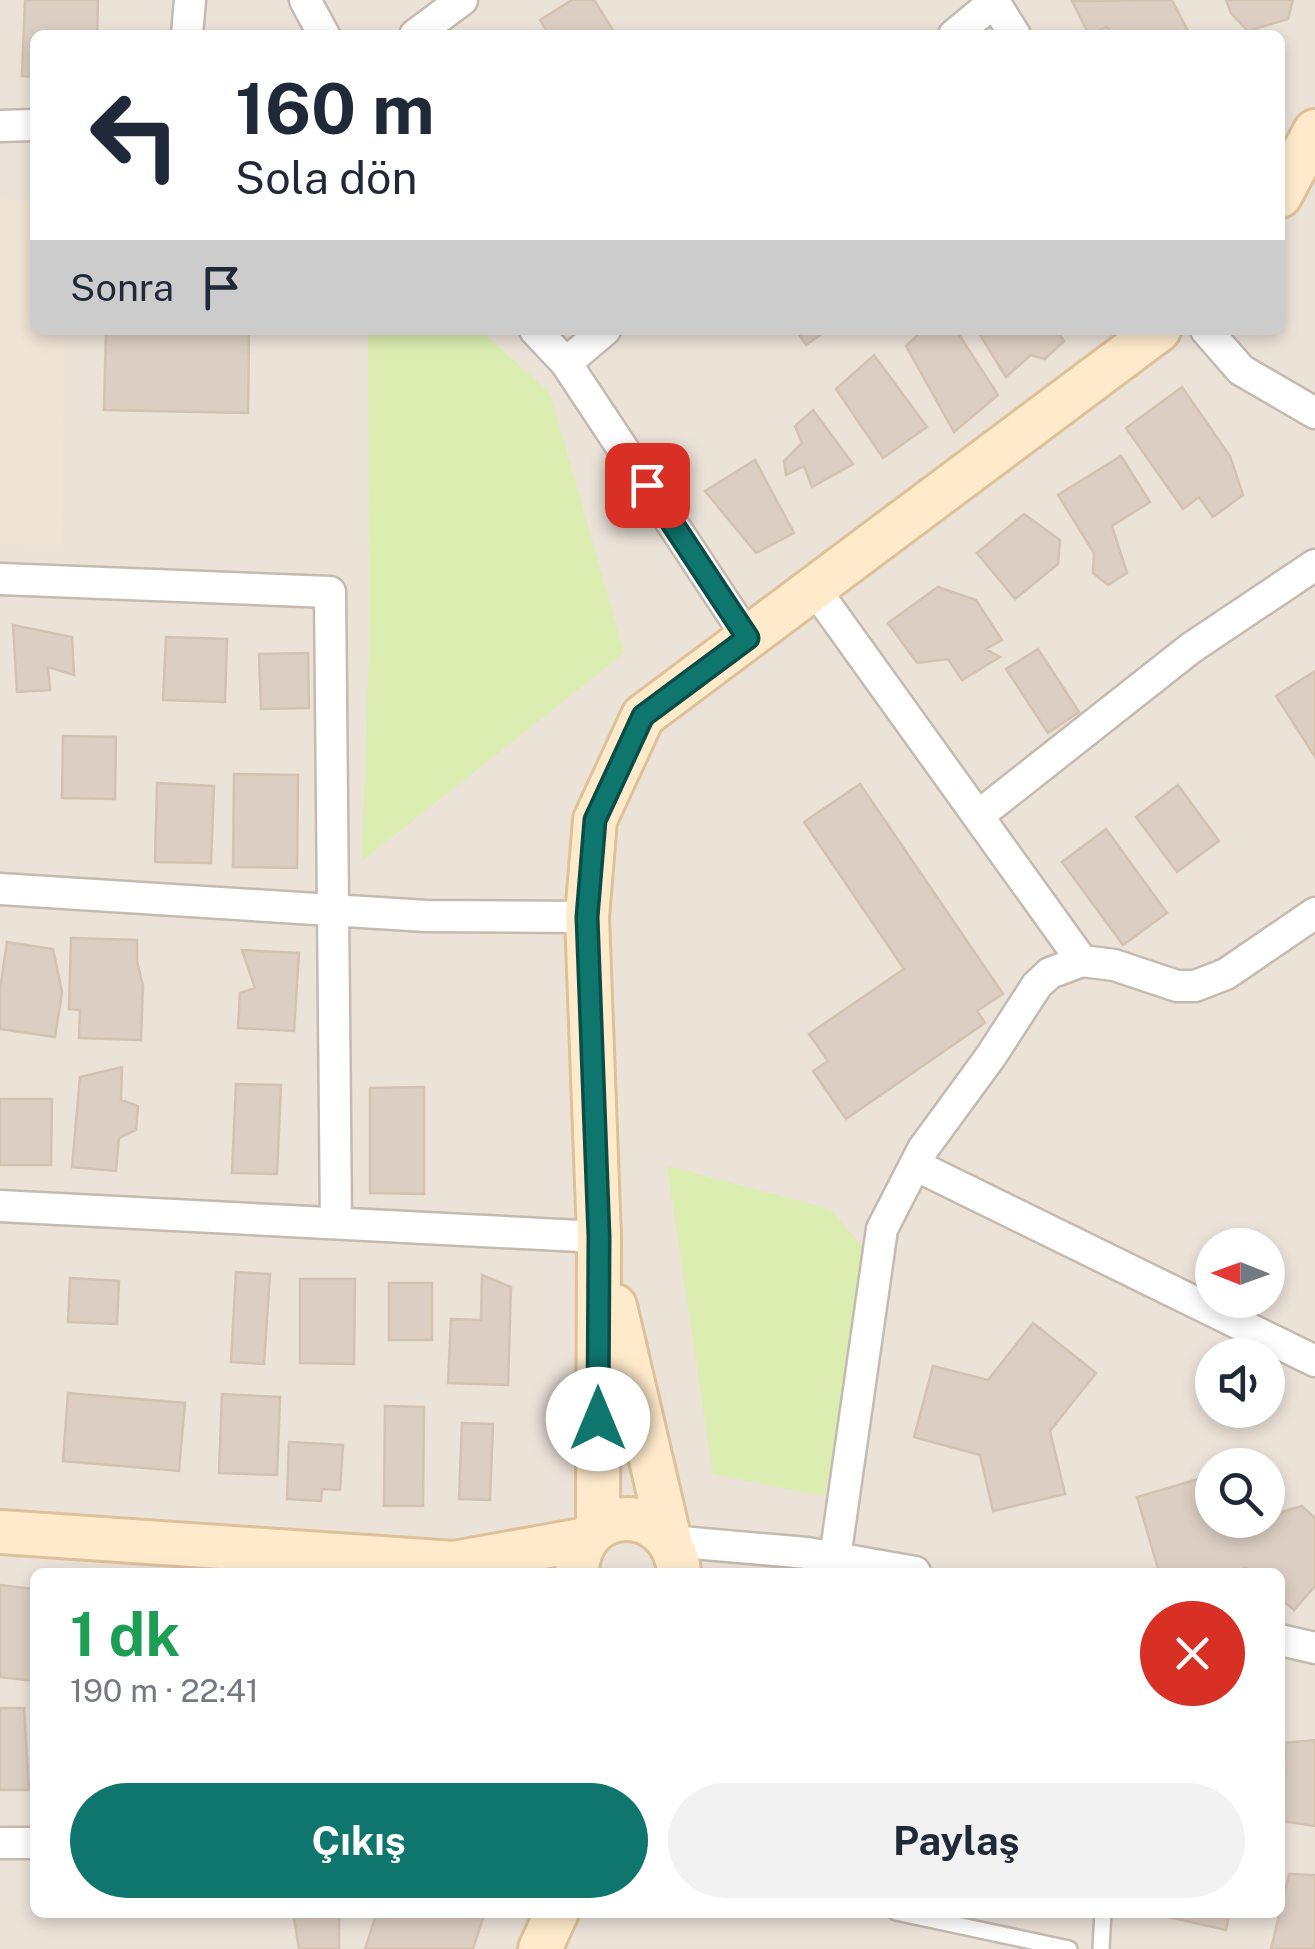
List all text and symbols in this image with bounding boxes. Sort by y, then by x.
text: 160 m [235,67,435,150]
icon: left [70,70,200,200]
text: Sola dön [235,151,418,204]
icon: arrive [194,260,249,315]
text: Sonra [70,265,174,310]
pin [605,443,690,528]
icon: arrive [620,458,675,513]
north arrow [1195,1228,1285,1318]
map controls [1195,1228,1285,1538]
button: sound [1195,1338,1285,1428]
position arrow [546,1367,650,1471]
button: search [1195,1448,1285,1538]
text: 1 dk [70,1599,180,1670]
button: close [1140,1601,1245,1706]
text: 190 m · 22:41 [70,1672,259,1709]
button: Çıkış [70,1783,648,1898]
button: Paylaş [668,1783,1245,1898]

